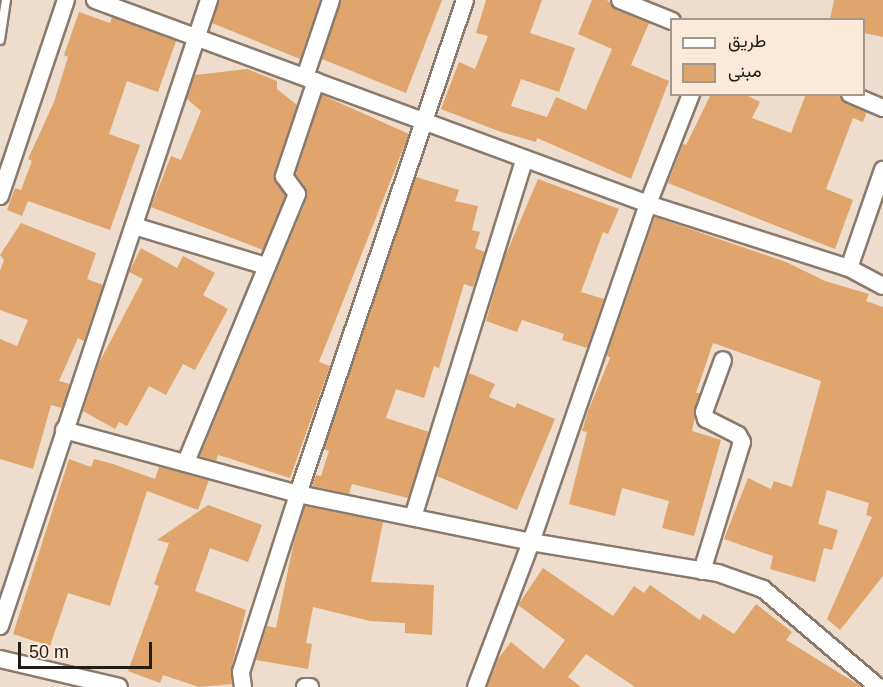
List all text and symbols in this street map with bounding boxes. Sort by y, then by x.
legend [670,18,865,96]
text: طريق [728,31,766,51]
text: مبنى [728,61,762,81]
scale bar [21,630,154,668]
text: 50 m [29,642,69,662]

